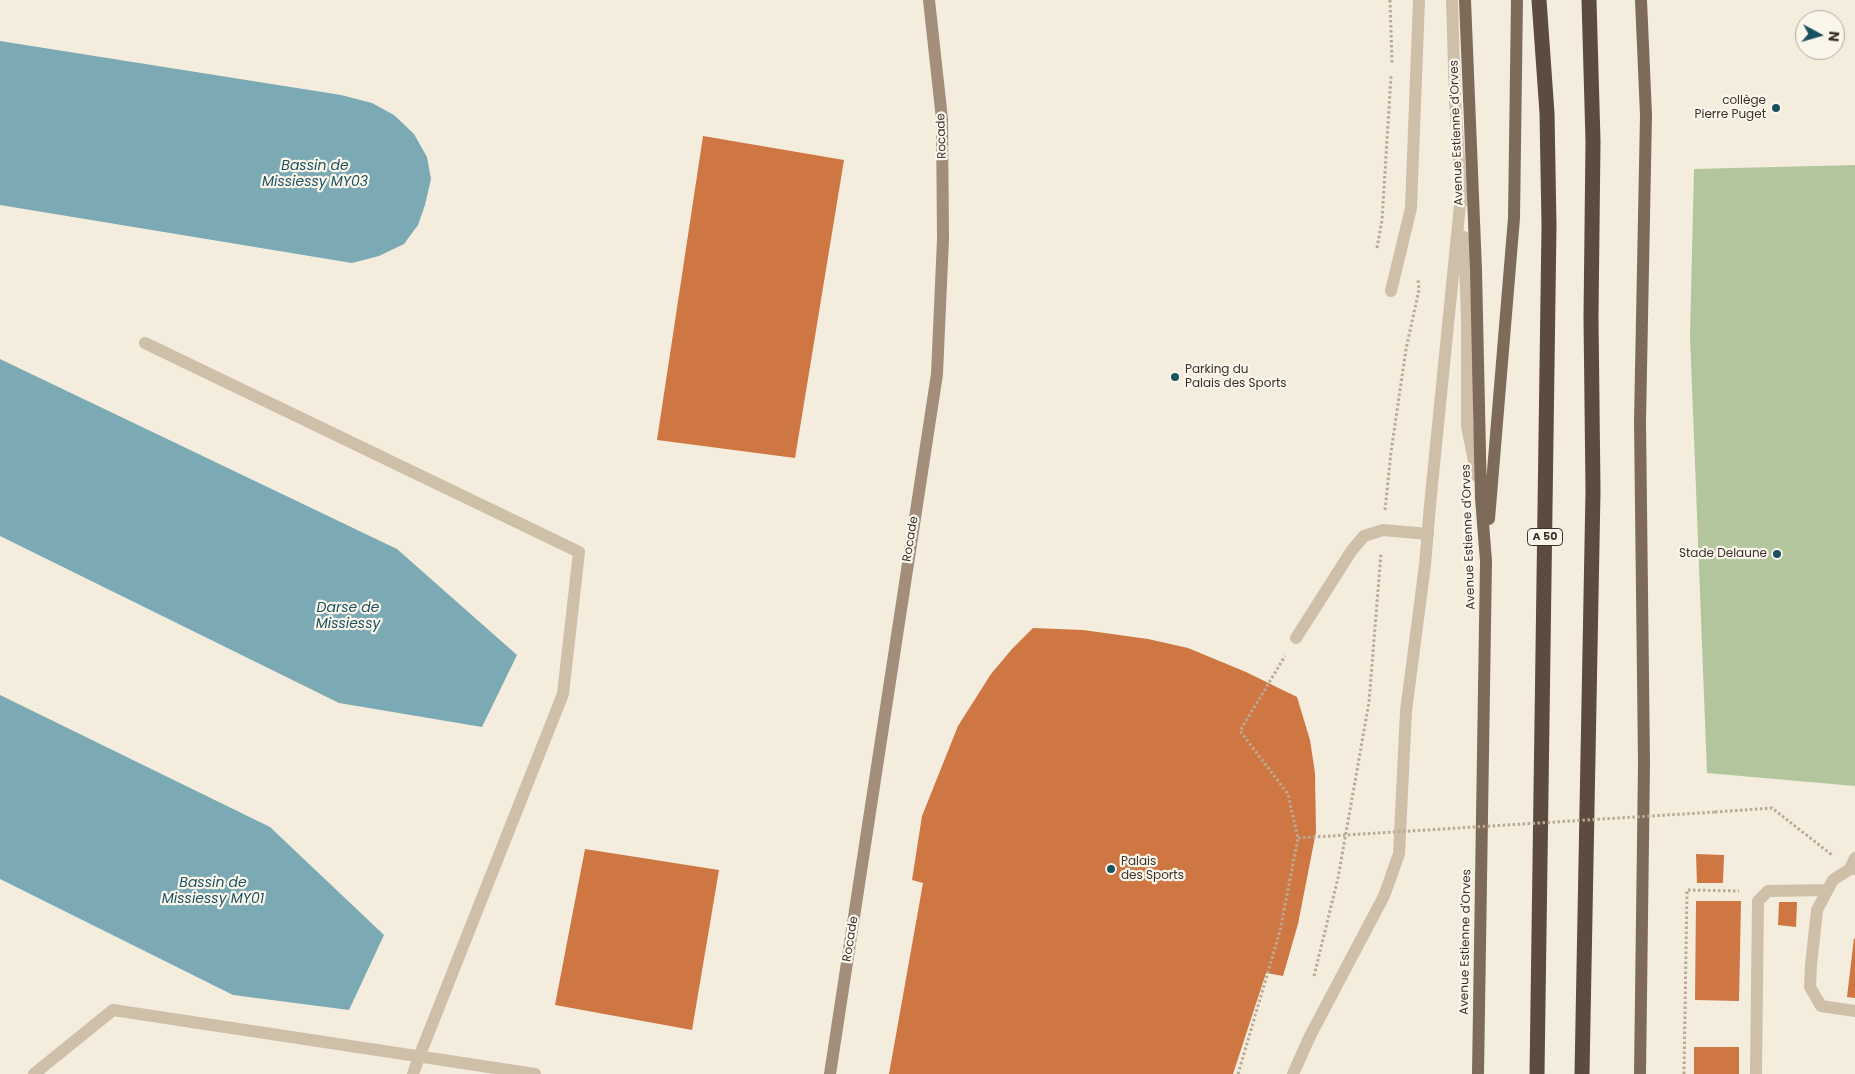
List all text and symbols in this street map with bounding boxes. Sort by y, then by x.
north arrow [1795,10,1845,60]
text: N [1823,30,1844,43]
street label: Avenue Estienne d'Orves [1447,60,1467,206]
place label: collège Pierre Puget [1695,94,1766,122]
marker: collège Pierre Puget [1770,102,1782,114]
street label: Rocade [934,113,950,159]
water label: Bassin de Missiessy MY03 [262,158,368,190]
place label: Parking du Palais des Sports [1185,363,1287,391]
marker: Parking du Palais des Sports [1169,371,1181,383]
street label: Avenue Estienne d'Orves [1459,464,1479,610]
street label: Rocade [900,515,922,563]
road number: A 50 [1528,528,1562,546]
place label: Stade Delaune [1679,547,1767,561]
marker: Stade Delaune [1771,548,1783,560]
water label: Darse de Missiessy [316,600,380,632]
place label: Palais des Sports [1121,855,1184,883]
marker: Palais des Sports [1105,863,1117,875]
street label: Avenue Estienne d'Orves [1458,869,1474,1015]
water label: Bassin de Missiessy MY01 [162,875,264,908]
street label: Rocade [840,915,862,963]

